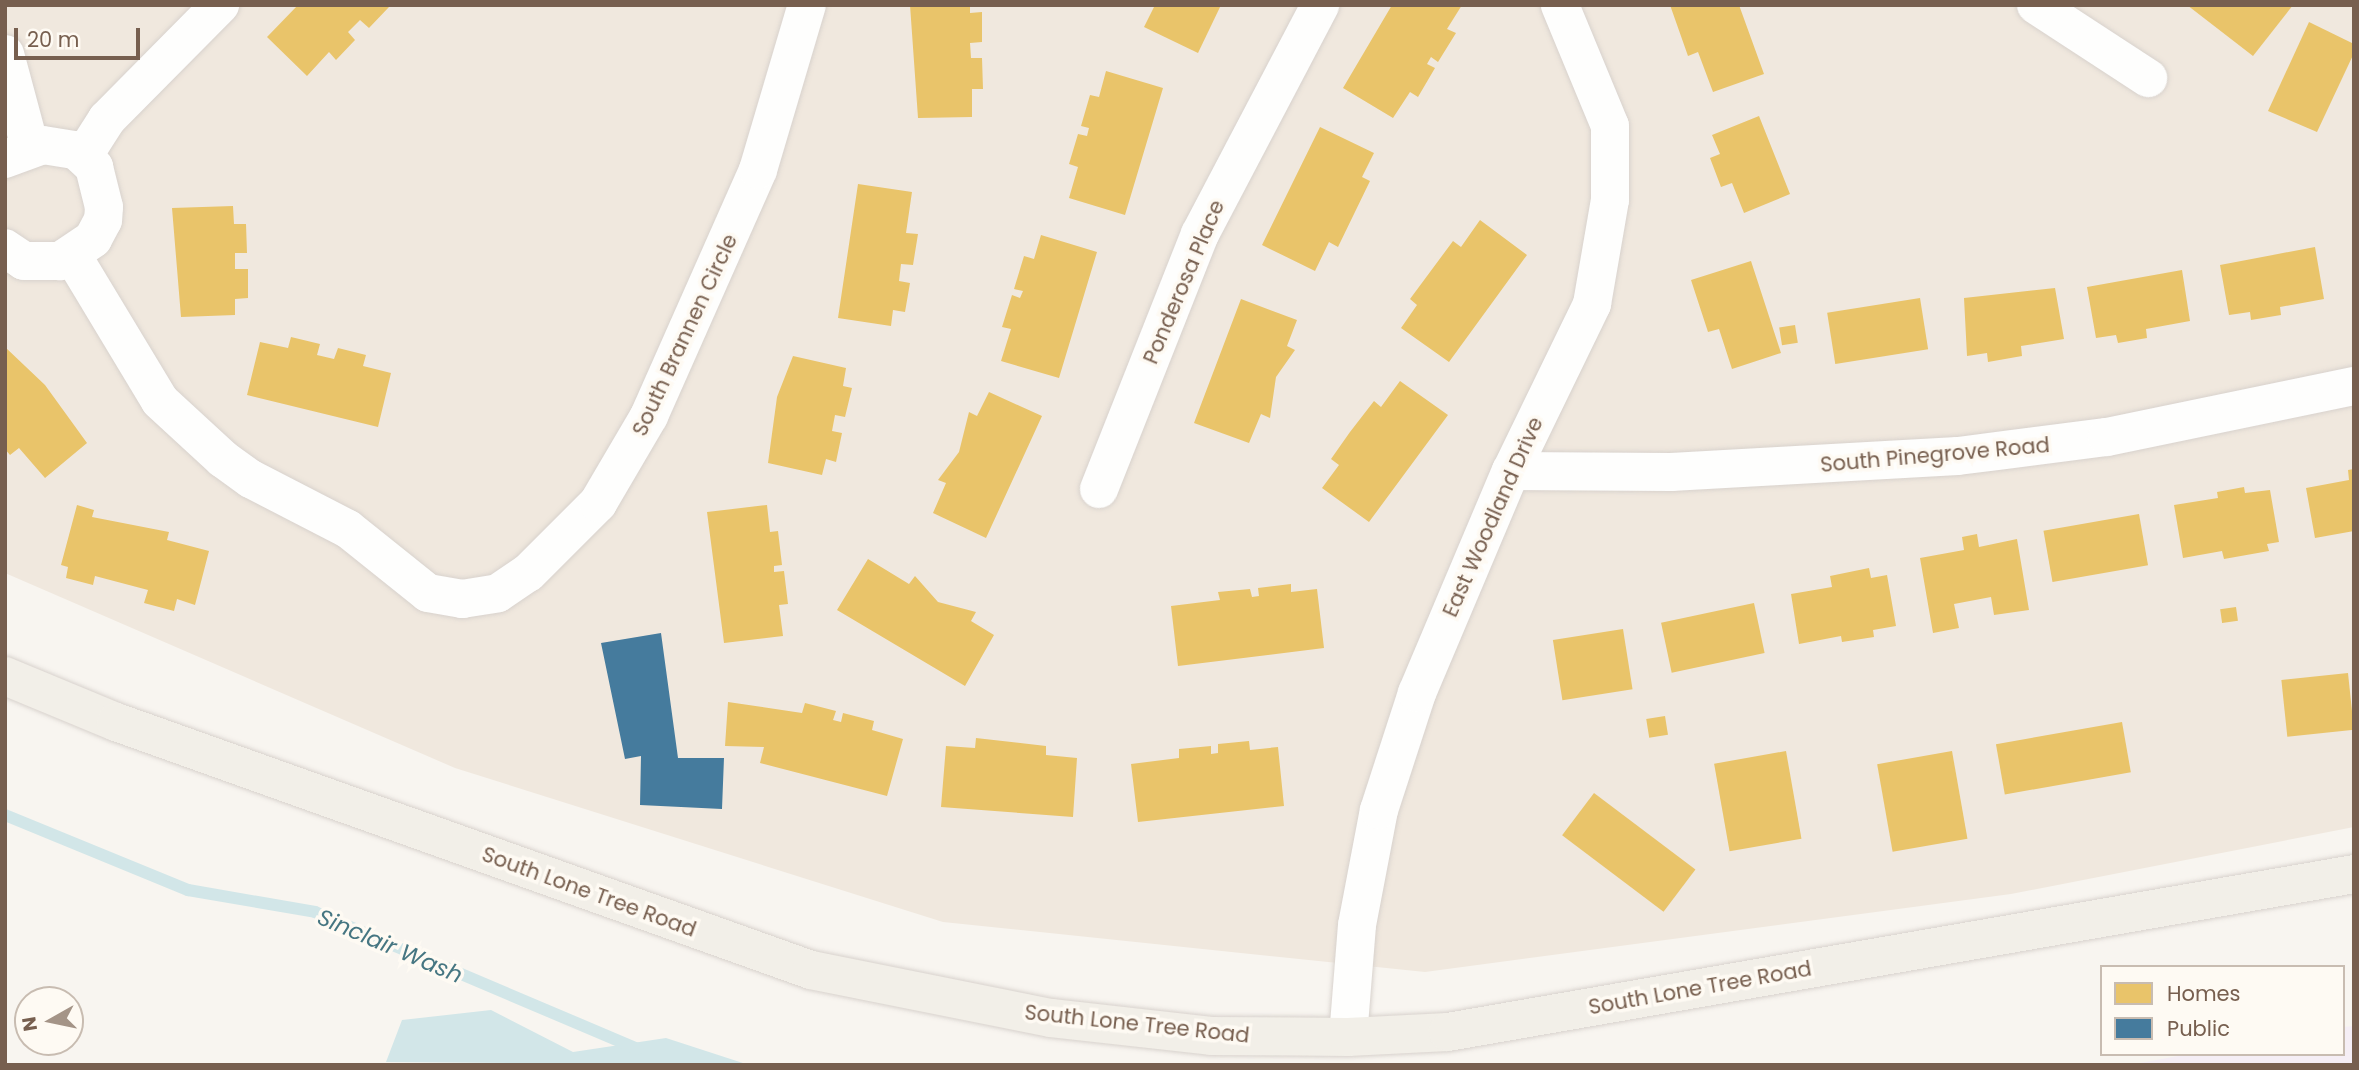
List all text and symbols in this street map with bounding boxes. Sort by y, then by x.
scale bar [18,14,144,58]
text: 20 m [27,25,80,54]
street label: Ponderosa Place [1138,196,1230,368]
street label: South Brannen Circle [627,230,743,440]
street label: East Woodland Drive [1438,413,1548,621]
street label: South Pinegrove Road [1819,432,2051,478]
street label: South Lone Tree Road [479,842,699,942]
water label: Sinclair Wash [313,903,467,989]
street label: South Lone Tree Road [1587,956,1813,1020]
legend [2100,965,2345,1056]
text: Homes [2167,979,2241,1008]
north arrow [14,986,84,1056]
street label: South Lone Tree Road [1023,1000,1251,1048]
text: Public [2167,1014,2230,1043]
text: N [15,1015,44,1033]

